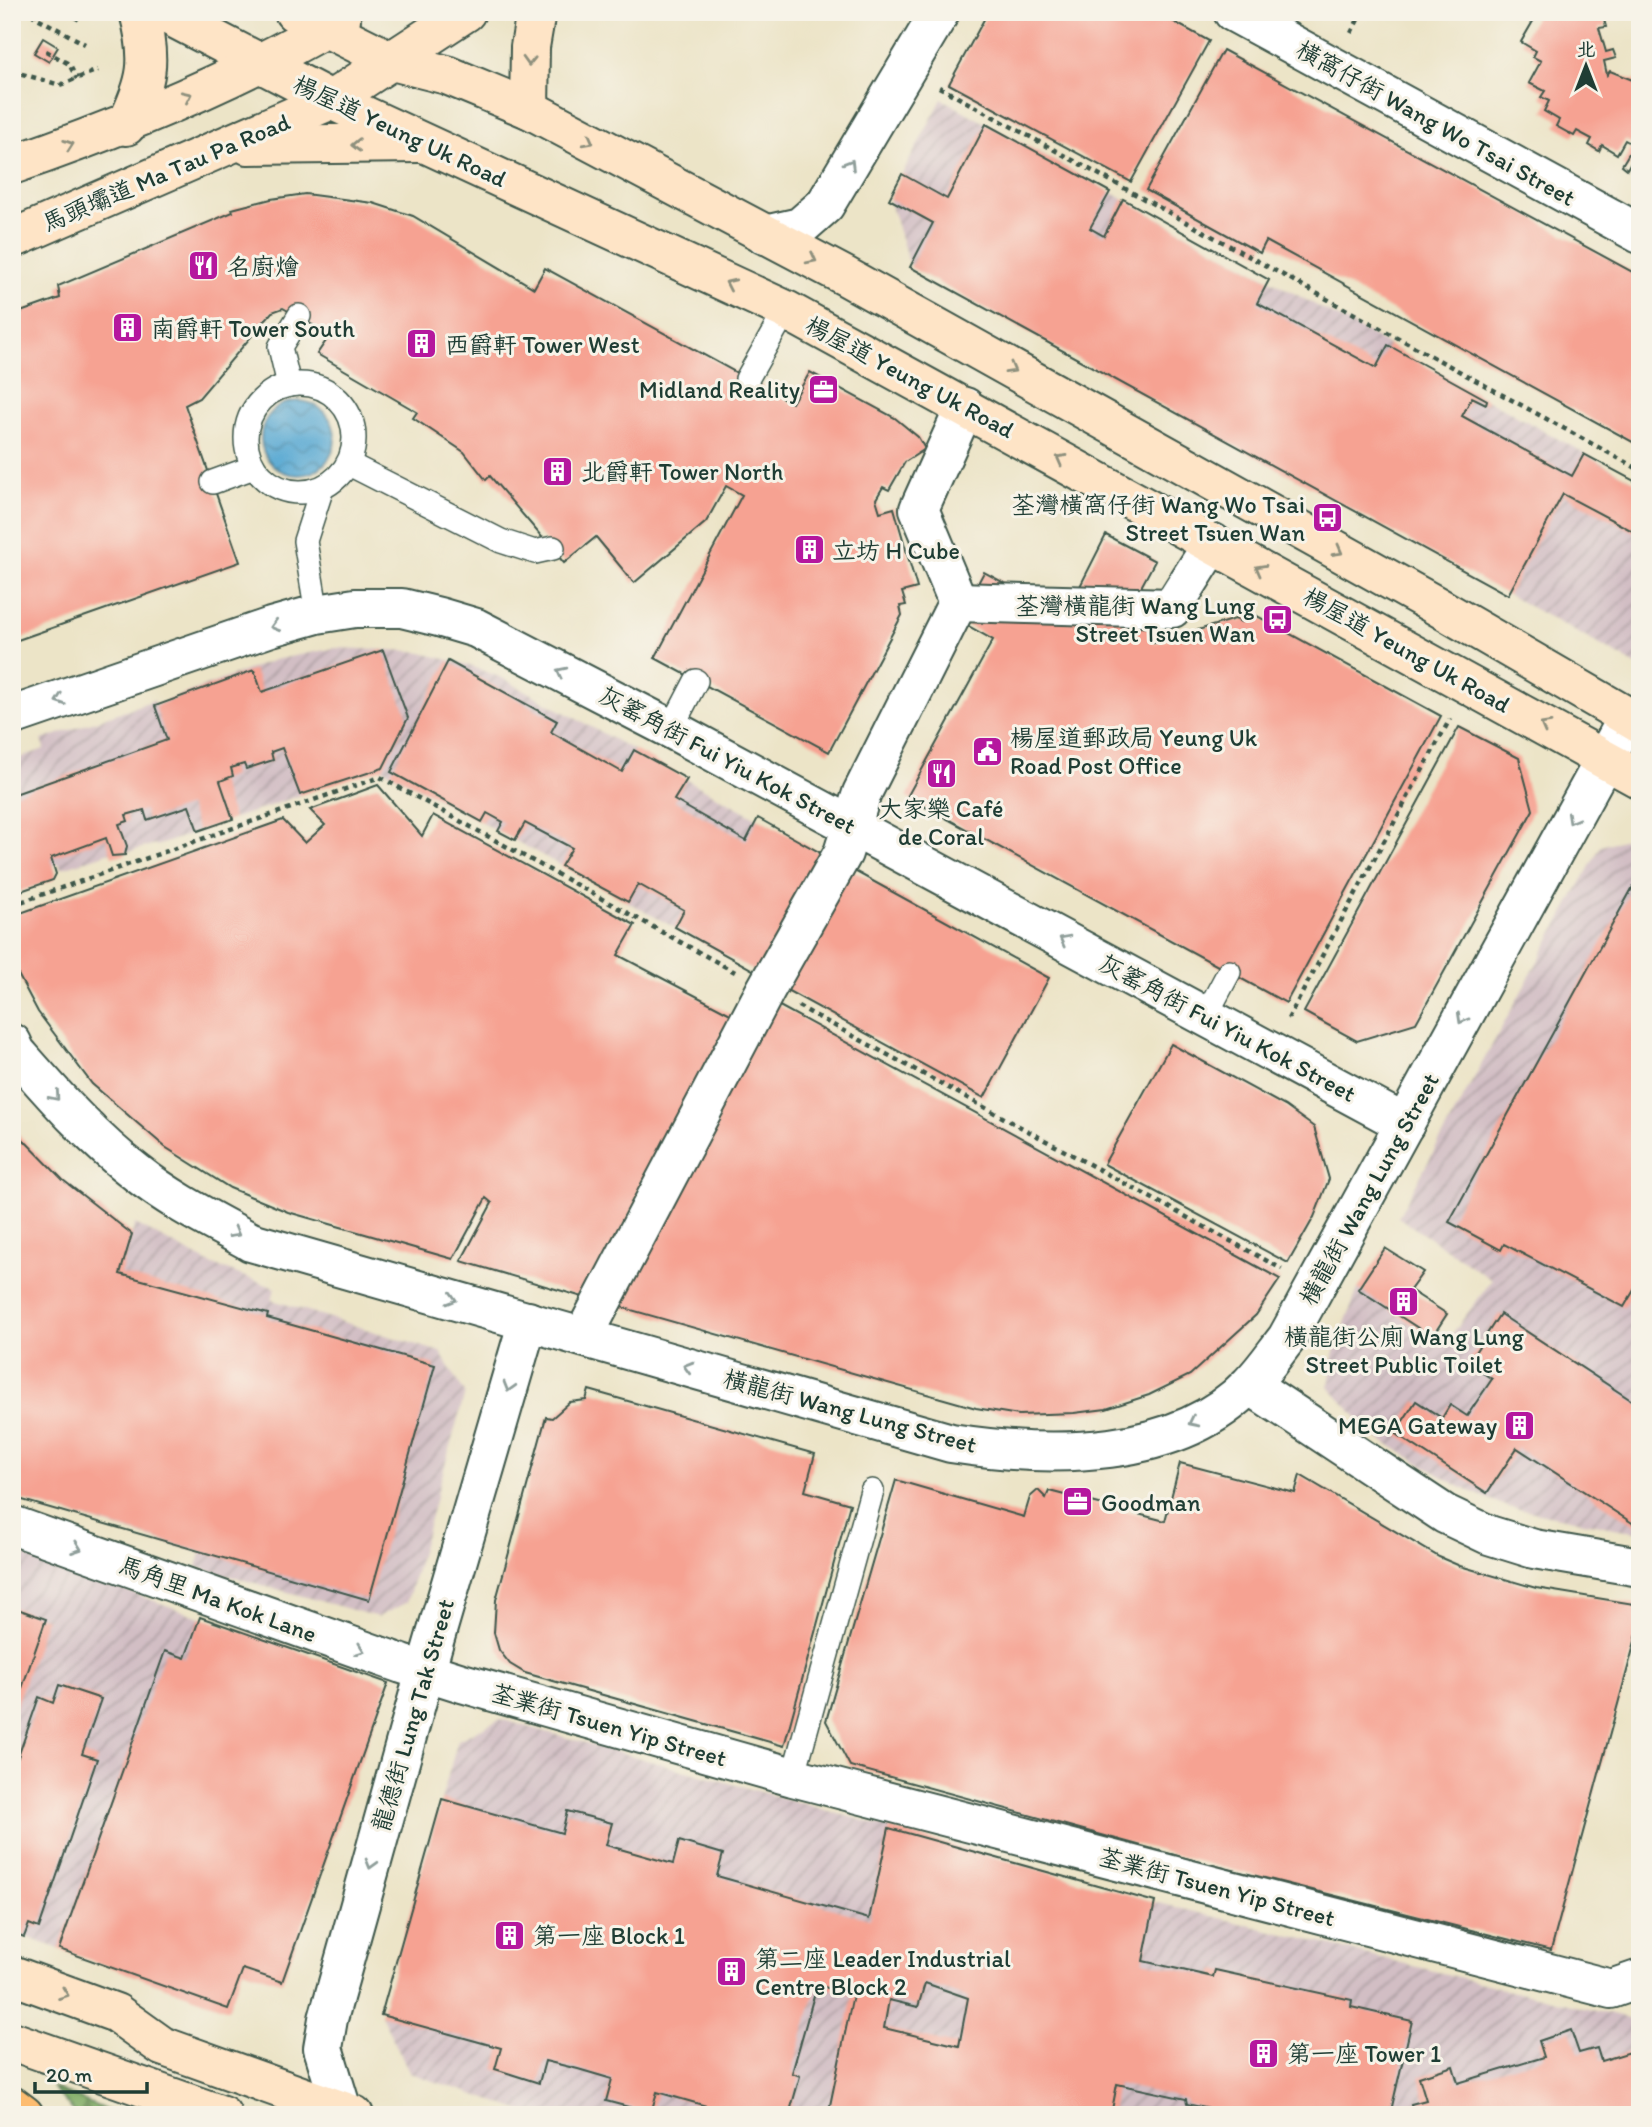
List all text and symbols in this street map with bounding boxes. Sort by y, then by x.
north arrow [1550,32,1620,102]
street label: 橫窩仔街 Wang Wo Tsai Street [1291,34,1581,212]
text: 北 [1576,38,1596,61]
one-way arrow [522,55,537,66]
street label: 楊屋道 Yeung Uk Road [289,69,511,193]
one-way arrow [180,90,192,104]
street label: 馬頭壩道 Ma Tau Pa Road [38,107,294,237]
one-way arrow [582,133,594,147]
one-way arrow [350,137,361,152]
one-way arrow [62,139,75,153]
one-way arrow [841,158,854,171]
restaurant icon: 名廚燴 [187,249,221,283]
one-way arrow [805,251,817,264]
place label: 名廚燴 [227,252,299,281]
one-way arrow [724,278,737,292]
street label: 楊屋道 Yeung Uk Road [801,310,1019,444]
building icon: 南爵軒 Tower South [111,311,145,345]
place label: 南爵軒 Tower South [151,314,355,343]
building icon: 西爵軒 Tower West [405,327,439,361]
place label: 西爵軒 Tower West [445,330,640,359]
one-way arrow [1004,361,1017,374]
office icon: Midland Reality [806,372,840,406]
place label: Midland Reality [639,375,800,404]
building icon: 北爵軒 Tower North [541,454,575,488]
one-way arrow [1055,454,1068,467]
place label: 北爵軒 Tower North [581,457,783,486]
place label: 荃灣橫窩仔街 Wang Wo Tsai Street Tsuen Wan [1011,490,1305,547]
bus stop icon: 荃灣橫窩仔街 Wang Wo Tsai Street Tsuen Wan [1311,501,1345,535]
building icon: 立坊 H Cube [792,533,826,567]
place label: 立坊 H Cube [832,536,960,565]
one-way arrow [1331,543,1344,557]
one-way arrow [1254,564,1267,577]
street label: 楊屋道 Yeung Uk Road [1298,581,1516,719]
place label: 荃灣橫龍街 Wang Lung Street Tsuen Wan [1015,591,1256,648]
bus stop icon: 荃灣橫龍街 Wang Lung Street Tsuen Wan [1261,602,1295,636]
one-way arrow [269,617,281,632]
one-way arrow [556,666,568,680]
street label: 灰窰角街 Fui Yiu Kok Street [595,680,861,840]
one-way arrow [54,692,67,706]
one-way arrow [1539,721,1552,734]
place label: 楊屋道郵政局 Yeung Uk Road Post Office [1010,723,1258,780]
public building icon: 楊屋道郵政局 Yeung Uk Road Post Office [970,734,1004,768]
restaurant icon: 大家樂 Café de Coral [924,757,958,791]
place label: 大家樂 Café de Coral [878,794,1004,851]
one-way arrow [1567,812,1580,824]
one-way arrow [1059,935,1071,949]
street label: 灰窰角街 Fui Yiu Kok Street [1095,948,1361,1108]
one-way arrow [1457,1011,1470,1024]
street label: 橫龍街 Wang Lung Street [1293,1068,1445,1310]
one-way arrow [47,1088,59,1101]
one-way arrow [227,1225,240,1238]
building icon: 橫龍街公廁 Wang Lung Street Public Toilet [1387,1285,1421,1319]
one-way arrow [445,1291,457,1306]
place label: 橫龍街公廁 Wang Lung Street Public Toilet [1284,1322,1525,1379]
one-way arrow [682,1361,694,1375]
street label: 橫龍街 Wang Lung Street [720,1363,980,1459]
one-way arrow [502,1380,517,1392]
building icon: MEGA Gateway [1503,1408,1537,1442]
place label: MEGA Gateway [1338,1411,1498,1440]
one-way arrow [1188,1414,1200,1428]
office icon: Goodman [1061,1485,1095,1519]
place label: Goodman [1101,1488,1201,1517]
one-way arrow [70,1540,82,1554]
street label: 馬角里 Ma Kok Lane [115,1550,321,1648]
street label: 龍德街 Lung Tak Street [366,1595,460,1835]
one-way arrow [353,1641,365,1655]
street label: 荃業街 Tsuen Yip Street [488,1678,730,1772]
street label: 荃業街 Tsuen Yip Street [1096,1842,1338,1932]
one-way arrow [365,1858,380,1870]
building icon: 第一座 Block 1 [493,1918,527,1952]
place label: 第一座 Block 1 [533,1921,685,1950]
place label: 第二座 Leader Industrial Centre Block 2 [755,1944,1011,2001]
building icon: 第二座 Leader Industrial Centre Block 2 [715,1955,749,1989]
one-way arrow [58,1986,70,2000]
building icon: 第一座 Tower 1 [1247,2036,1281,2070]
place label: 第一座 Tower 1 [1287,2039,1441,2068]
scale bar [35,2050,147,2094]
text: 20 m [46,2062,93,2087]

